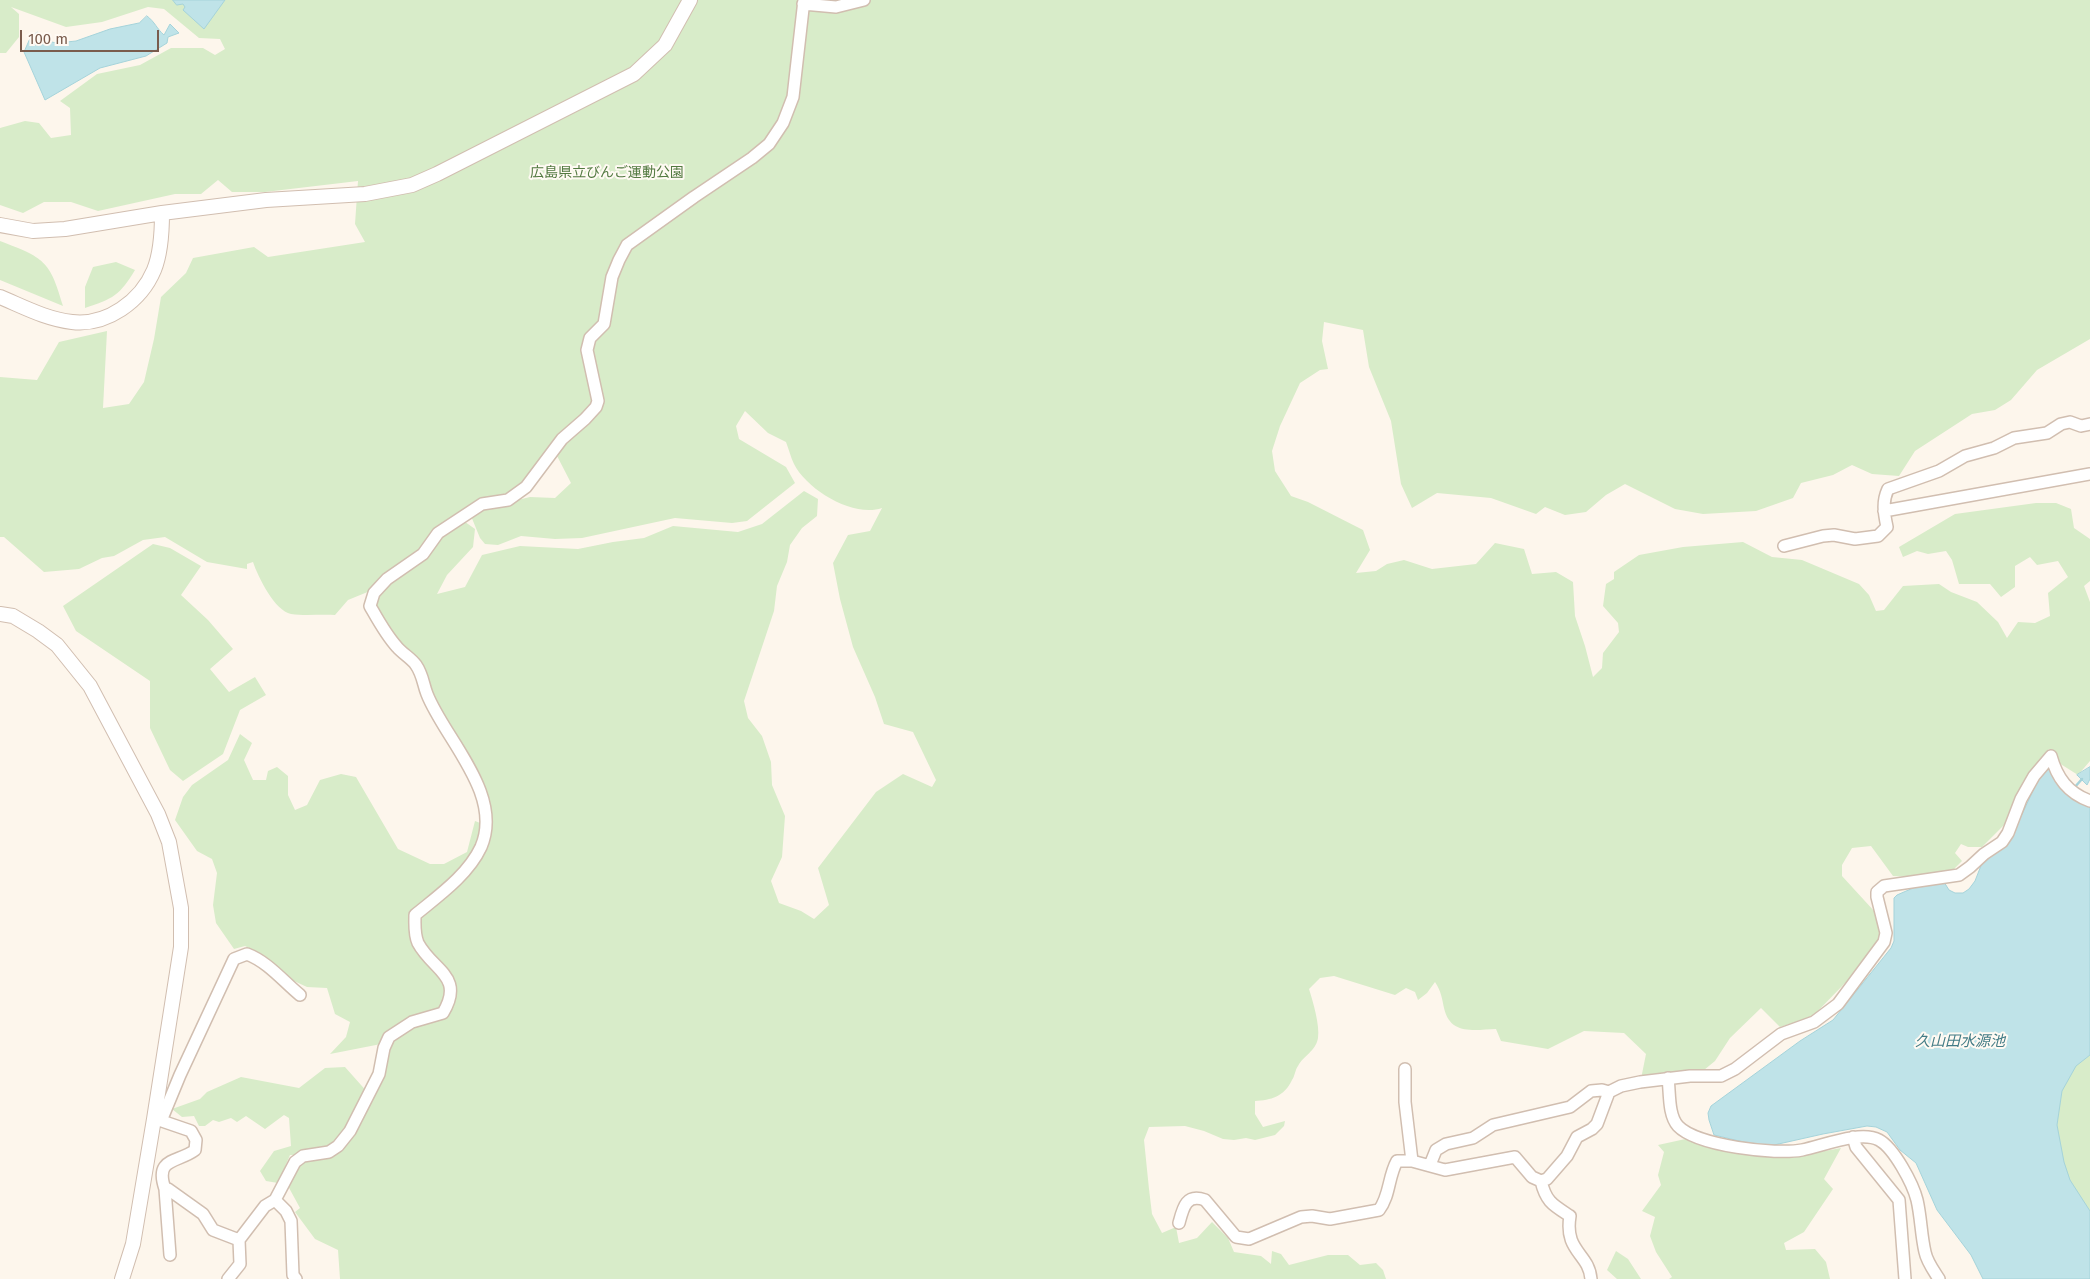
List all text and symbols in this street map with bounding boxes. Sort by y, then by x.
scale bar [22,20,161,52]
text: 100 m [28,30,68,48]
park label: 広島県立びんご運動公園 [530,165,684,181]
water label: 久山田水源池 [1915,1033,2005,1051]

